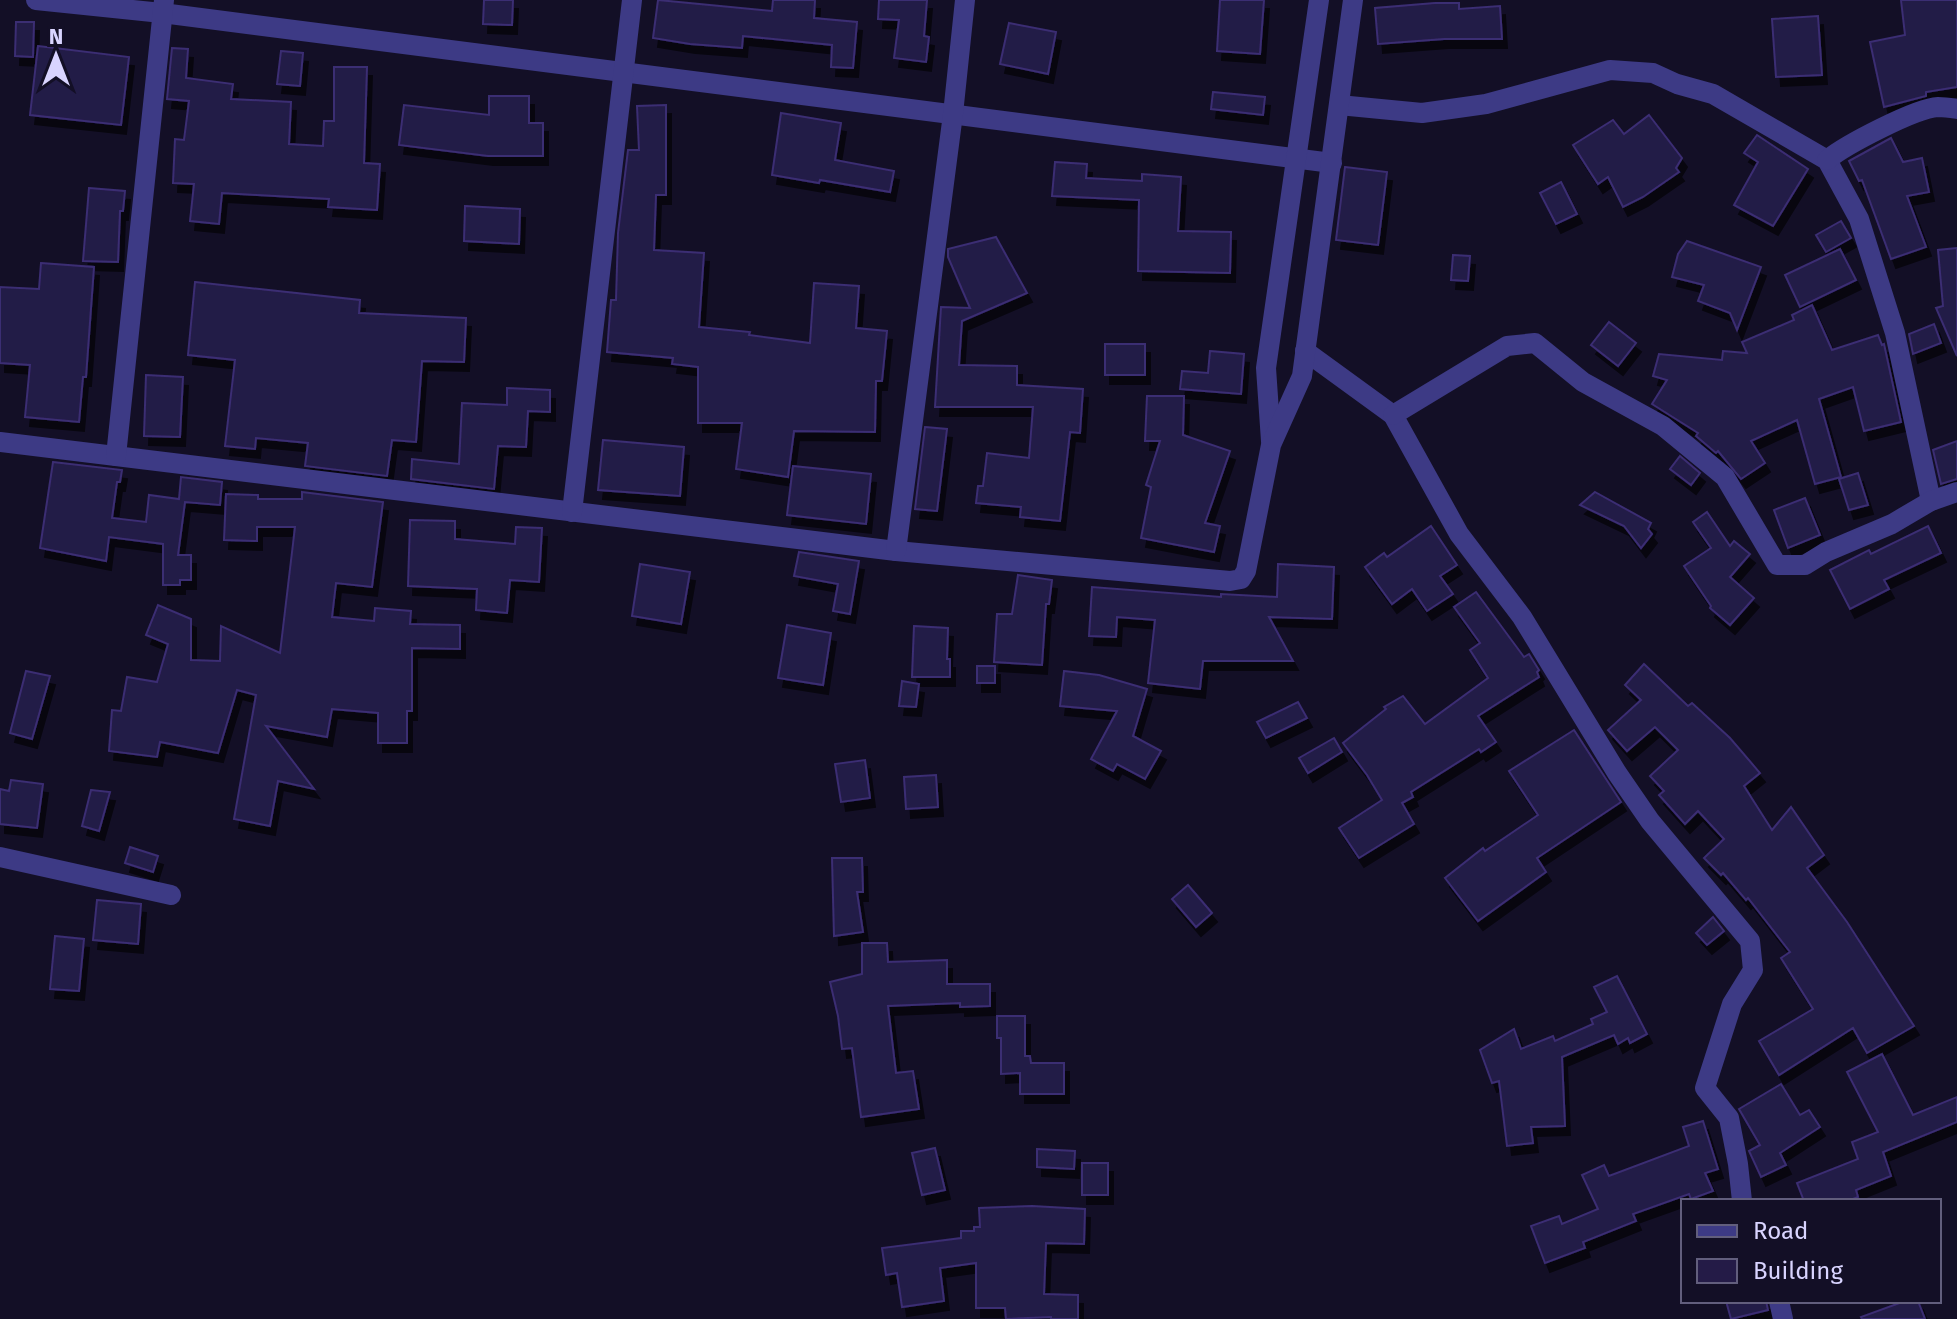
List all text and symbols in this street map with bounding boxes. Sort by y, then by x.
north arrow [16,16,96,96]
text: N [49,23,63,50]
legend [1681,1199,1941,1303]
text: Road [1753,1217,1808,1245]
text: Building [1753,1257,1843,1285]

